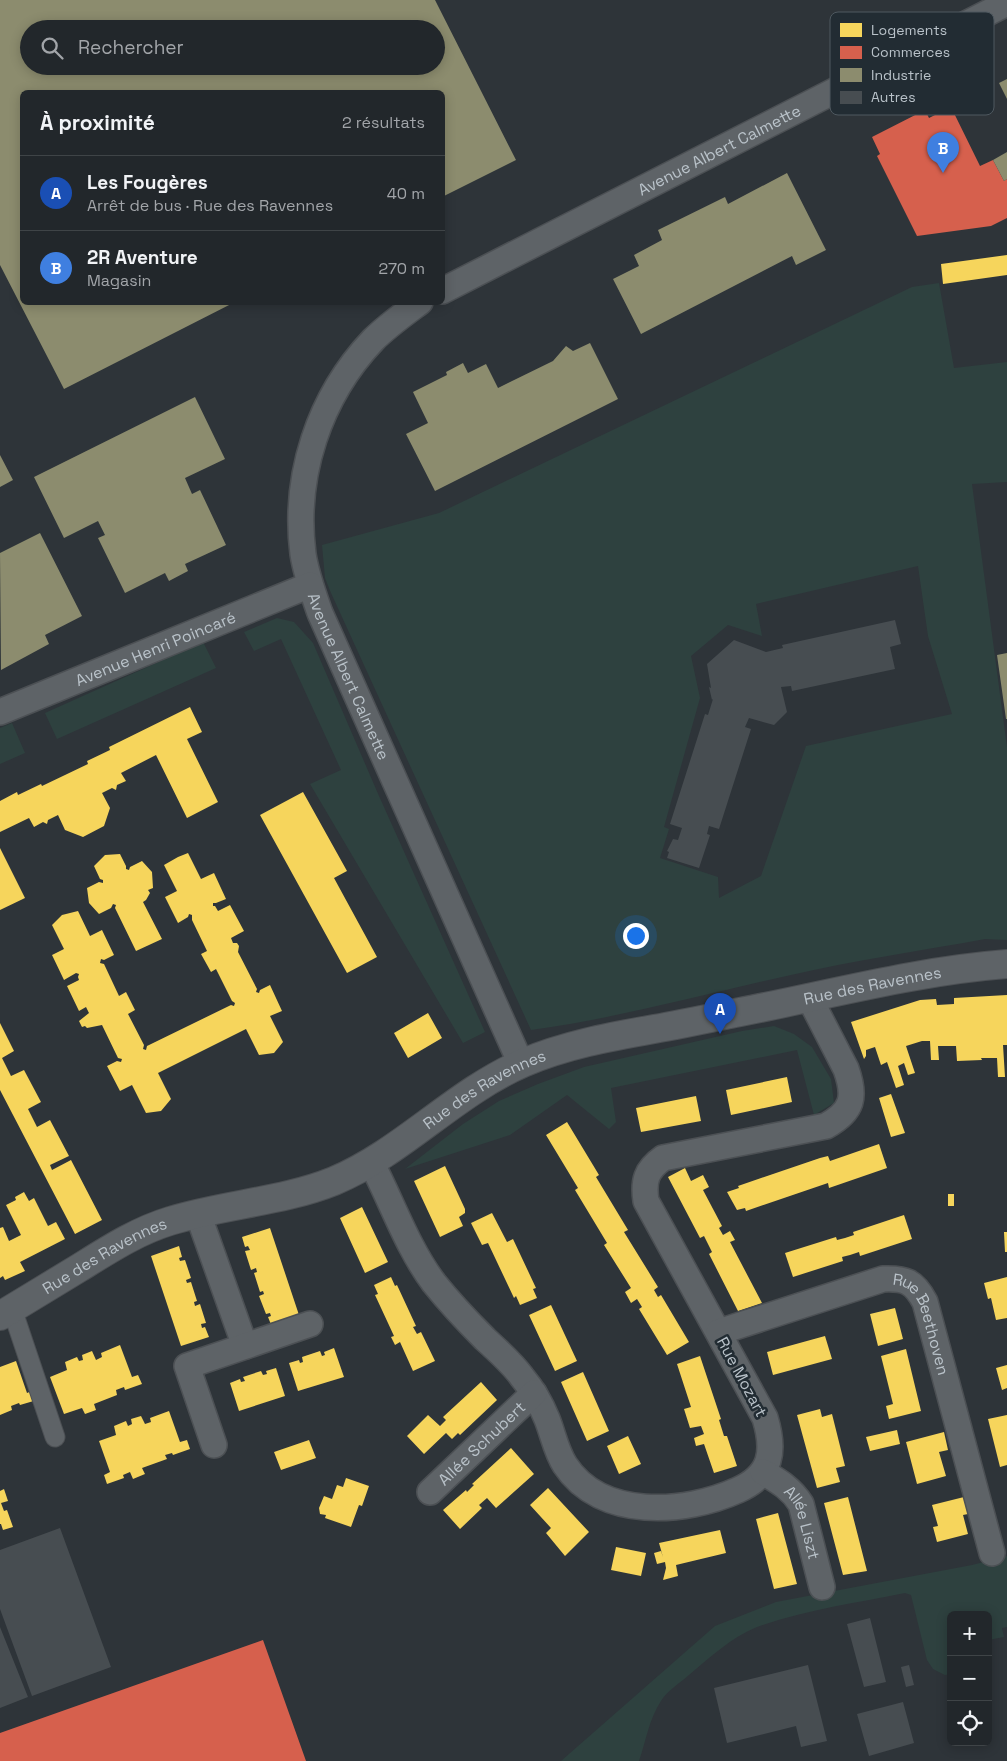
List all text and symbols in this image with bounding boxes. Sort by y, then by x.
legend [830,12,994,115]
search box [20,20,445,75]
text: Logements [871,21,947,39]
icon: search [38,34,66,62]
text: Rechercher [78,35,184,60]
text: Commerces [871,43,950,61]
text: Industrie [871,66,931,84]
text: Autres [871,88,916,106]
street label: Avenue Albert Calmette [634,99,804,200]
text: À proximité [40,109,155,136]
text: 2 résultats [342,112,425,133]
pin: B [927,132,959,173]
text: Les Fougères [87,170,208,195]
text: A [51,183,61,204]
text: 40 m [387,183,425,204]
text: Arrêt de bus · Rue des Ravennes [87,195,333,216]
text: 2R Aventure [87,245,198,270]
text: B [51,258,61,279]
text: 270 m [378,258,425,279]
text: Magasin [87,270,151,291]
street label: Avenue Albert Calmette [303,590,395,763]
street label: Avenue Henri Poincaré [72,606,239,691]
your location [623,923,649,949]
street label: Rue des Ravennes [802,961,943,1009]
pin: A [704,993,736,1034]
street label: Rue des Ravennes [418,1045,549,1134]
street label: Rue des Ravennes [38,1212,170,1299]
street label: Rue Beethoven [892,1268,955,1377]
street label: Rue Mozart [712,1333,772,1421]
street label: Allée Schubert [433,1396,530,1490]
street label: Allée Liszt [780,1480,825,1562]
map controls [947,1611,992,1746]
button: + [947,1611,992,1656]
button: − [947,1656,992,1701]
button: locate [947,1701,992,1746]

